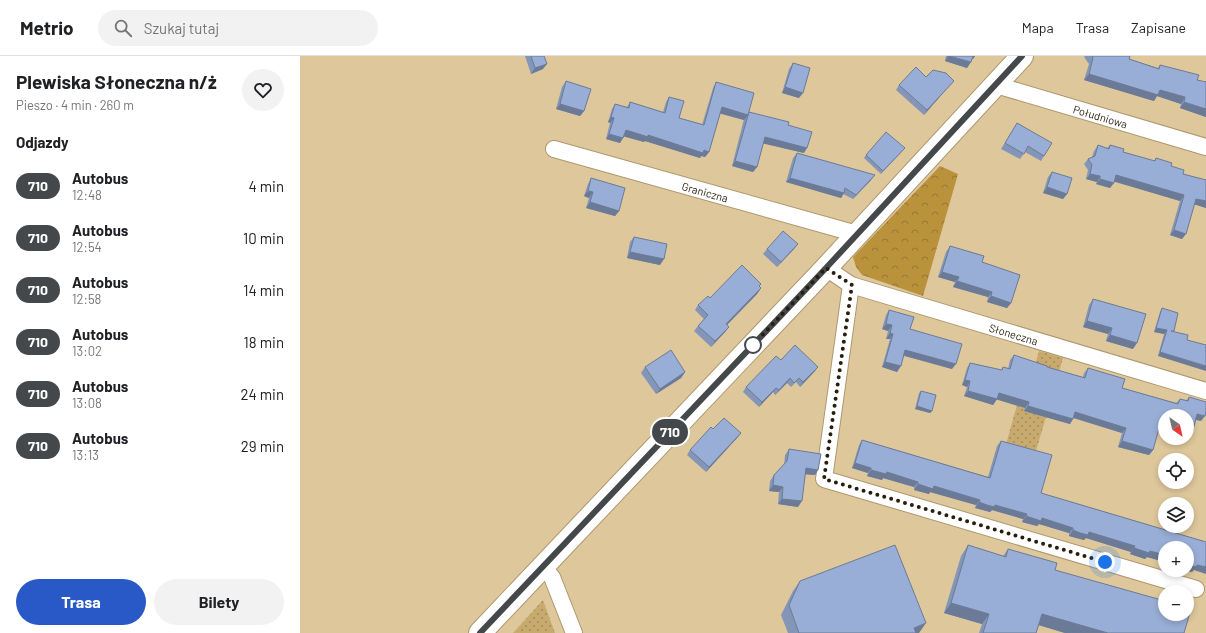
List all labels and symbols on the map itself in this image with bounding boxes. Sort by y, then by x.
street label: Południowa [1072,102,1129,130]
street label: Graniczna [681,179,730,204]
street label: Słoneczna [988,320,1040,347]
unlabelled marker [744,336,762,354]
north arrow [1158,409,1194,445]
line badge: 710 [647,419,693,445]
your location [1095,552,1115,572]

